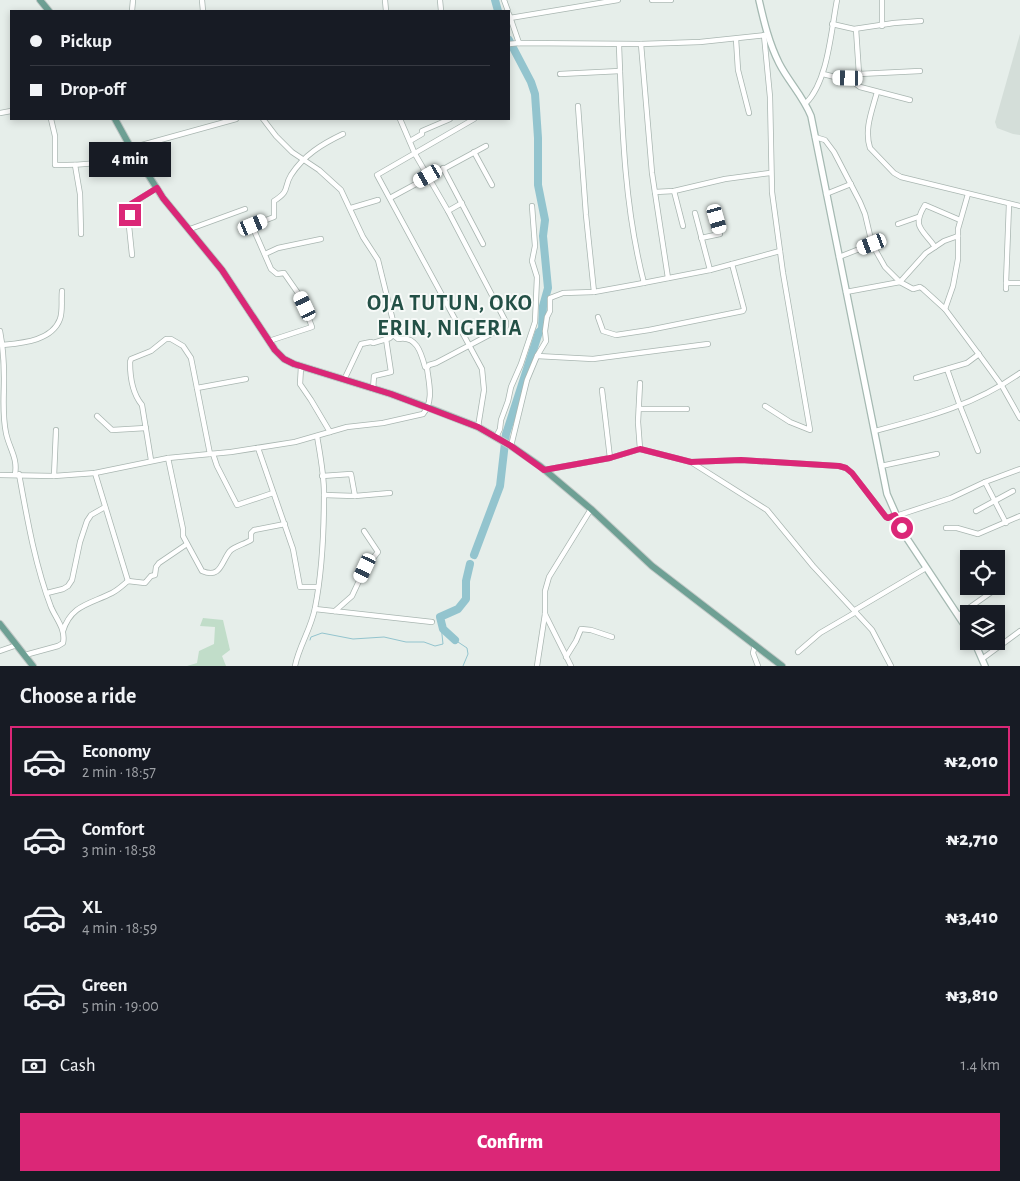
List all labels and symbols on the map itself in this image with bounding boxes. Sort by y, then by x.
car [832,70,863,86]
callout: 4 min [89,142,171,178]
car [411,162,444,190]
car [705,203,728,235]
route end [119,204,141,226]
car [236,212,269,238]
car [855,232,888,256]
car [291,289,318,323]
district label: OJA TUTUN, OKO ERIN, NIGERIA [367,292,533,339]
route start [891,517,913,539]
car [351,551,378,585]

